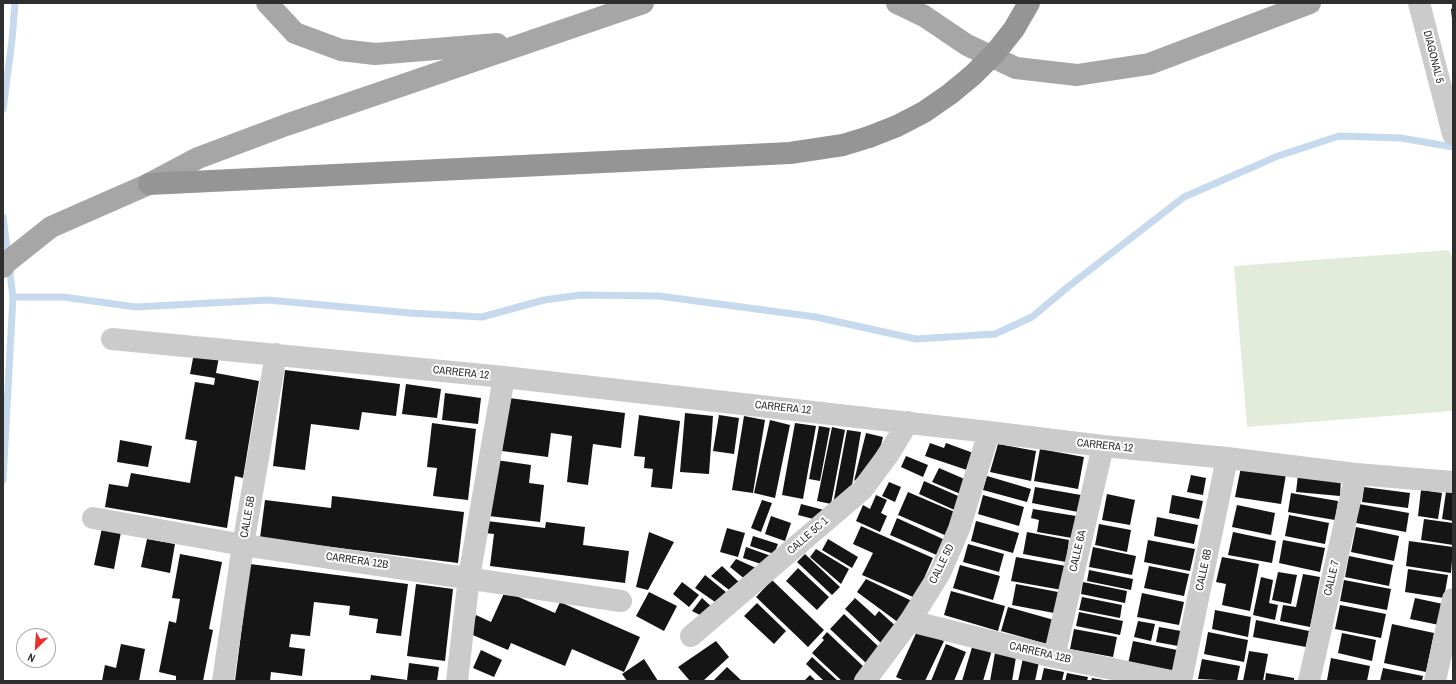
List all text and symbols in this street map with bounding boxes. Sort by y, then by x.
street label: DIAGONAL 5 [1420,29,1446,85]
street label: CARRERA 12 [432,363,490,383]
street label: CARRERA 12 [754,398,812,418]
street label: CARRERA 12 [1076,436,1134,456]
street label: CALLE 5B [238,495,258,539]
street label: CALLE 5C 1 [785,515,831,557]
street label: CALLE 6A [1067,529,1089,573]
street label: CALLE 5D [927,542,957,586]
street label: CALLE 6B [1193,548,1215,592]
street label: CARRERA 12B [325,550,389,572]
street label: CALLE 7 [1322,559,1342,597]
north arrow [16,628,56,668]
street label: CARRERA 12B [1008,640,1072,666]
text: N [25,650,37,666]

